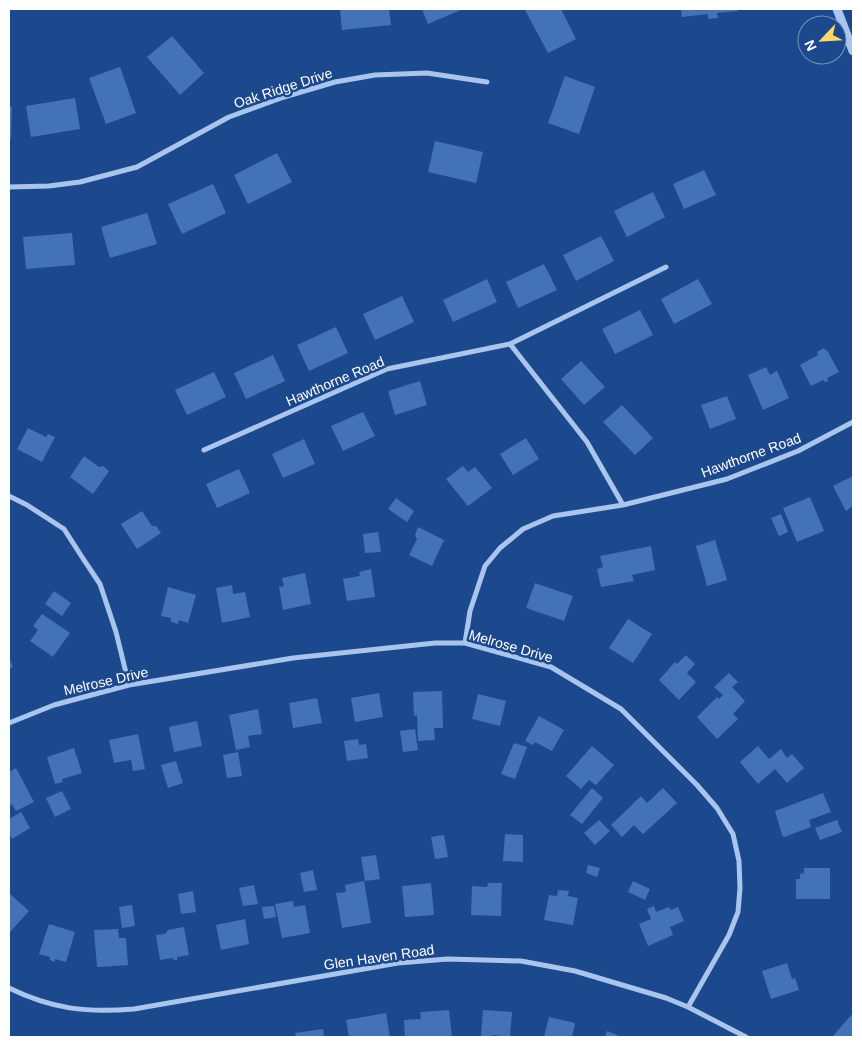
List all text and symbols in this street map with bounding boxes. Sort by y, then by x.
north arrow [797,15,847,65]
text: N [801,38,820,53]
street label: Oak Ridge Drive [232,64,335,111]
street label: Hawthorne Road [284,353,386,409]
street label: Hawthorne Road [699,430,803,480]
street label: Melrose Drive [467,626,555,666]
street label: Melrose Drive [62,663,150,699]
street label: Glen Haven Road [323,941,435,973]

